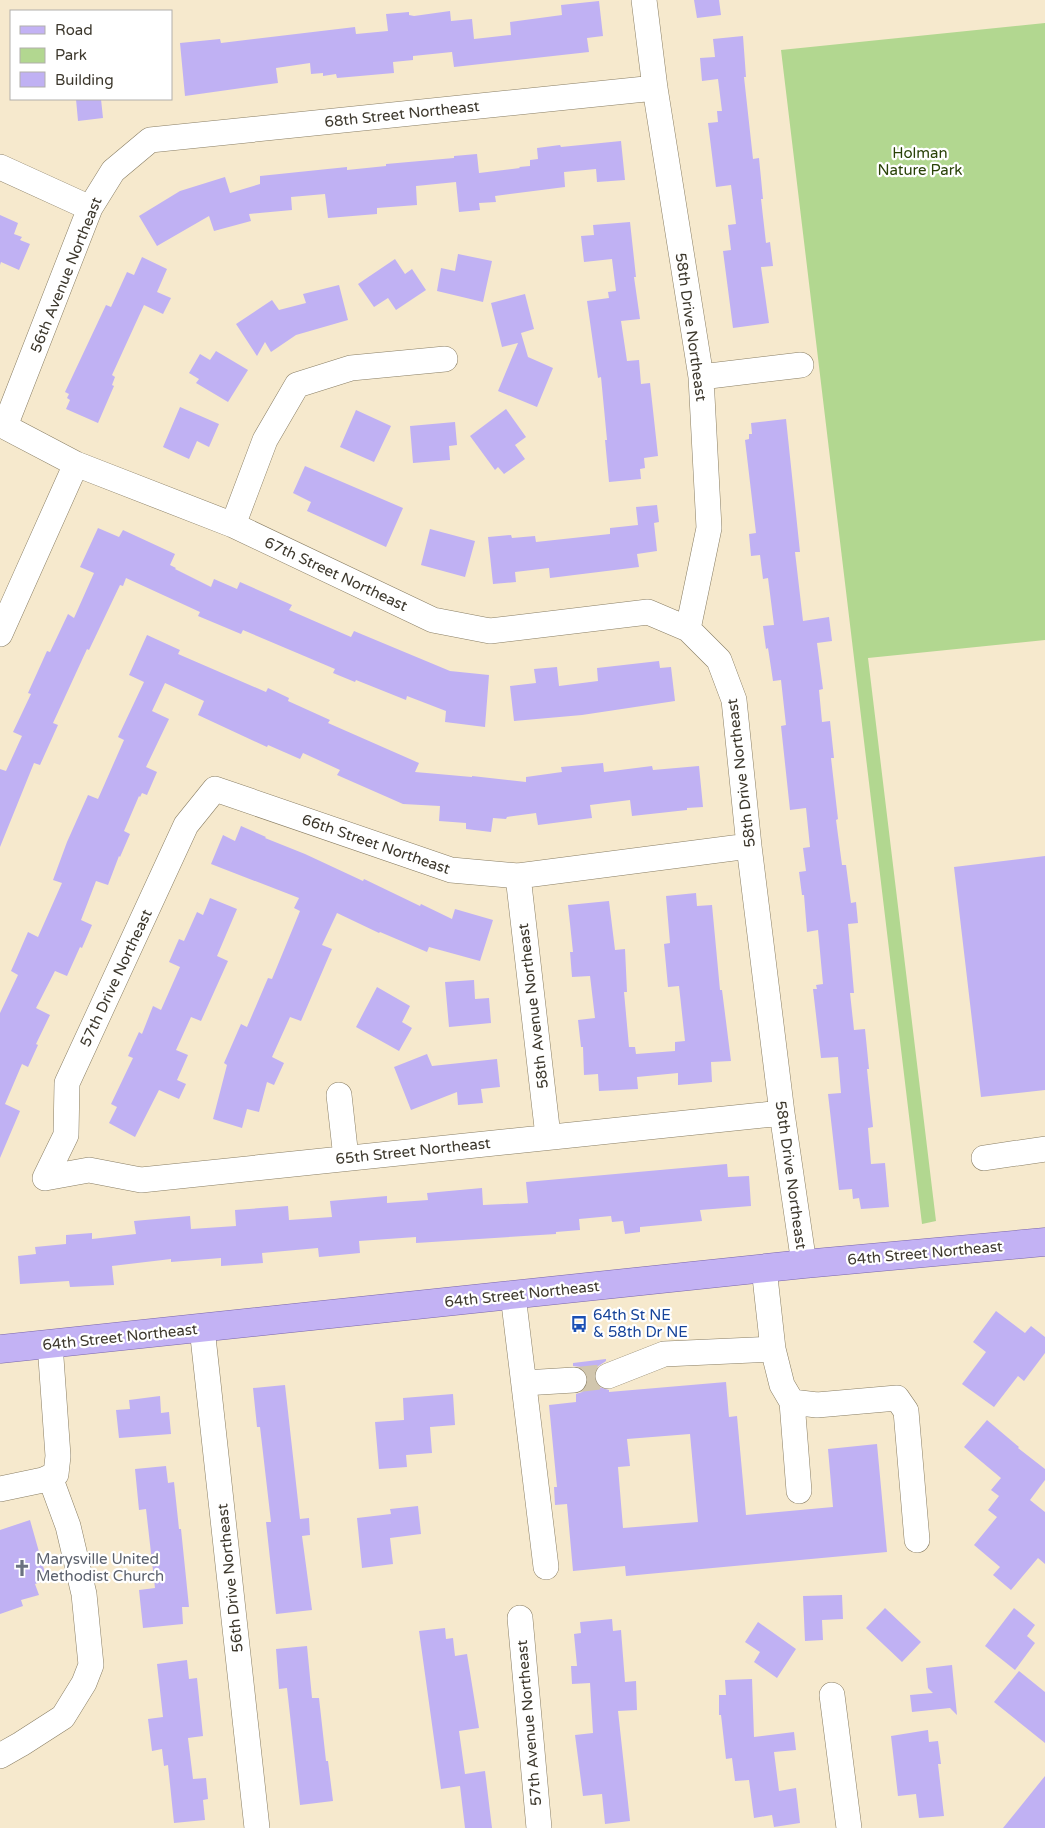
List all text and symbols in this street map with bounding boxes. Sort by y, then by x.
legend [10,10,172,100]
text: Road [55,21,93,39]
text: Park [55,46,87,64]
text: Building [55,71,114,89]
street label: 68th Street Northeast [324,97,481,131]
park label: Holman Nature Park [877,144,963,179]
street label: 56th Avenue Northeast [26,194,106,356]
street label: 58th Drive Northeast [672,252,710,403]
street label: 67th Street Northeast [262,533,411,615]
street label: 58th Drive Northeast [723,697,759,848]
street label: 66th Street Northeast [299,810,453,878]
street label: 57th Drive Northeast [76,906,156,1050]
street label: 58th Avenue Northeast [514,922,552,1090]
street label: 58th Drive Northeast [772,1100,810,1251]
street label: 65th Street Northeast [335,1134,492,1168]
street label: 64th Street Northeast [847,1237,1004,1269]
street label: 64th Street Northeast [444,1277,601,1311]
place label: 64th St NE & 58th Dr NE [593,1306,688,1341]
bus stop icon: 64th St NE & 58th Dr NE [569,1314,589,1334]
street label: 64th Street Northeast [42,1320,199,1354]
street label: 56th Drive Northeast [213,1502,247,1653]
place label: Marysville United Methodist Church [36,1550,164,1585]
church icon: Marysville United Methodist Church [12,1558,32,1578]
street label: 57th Avenue Northeast [513,1639,545,1807]

